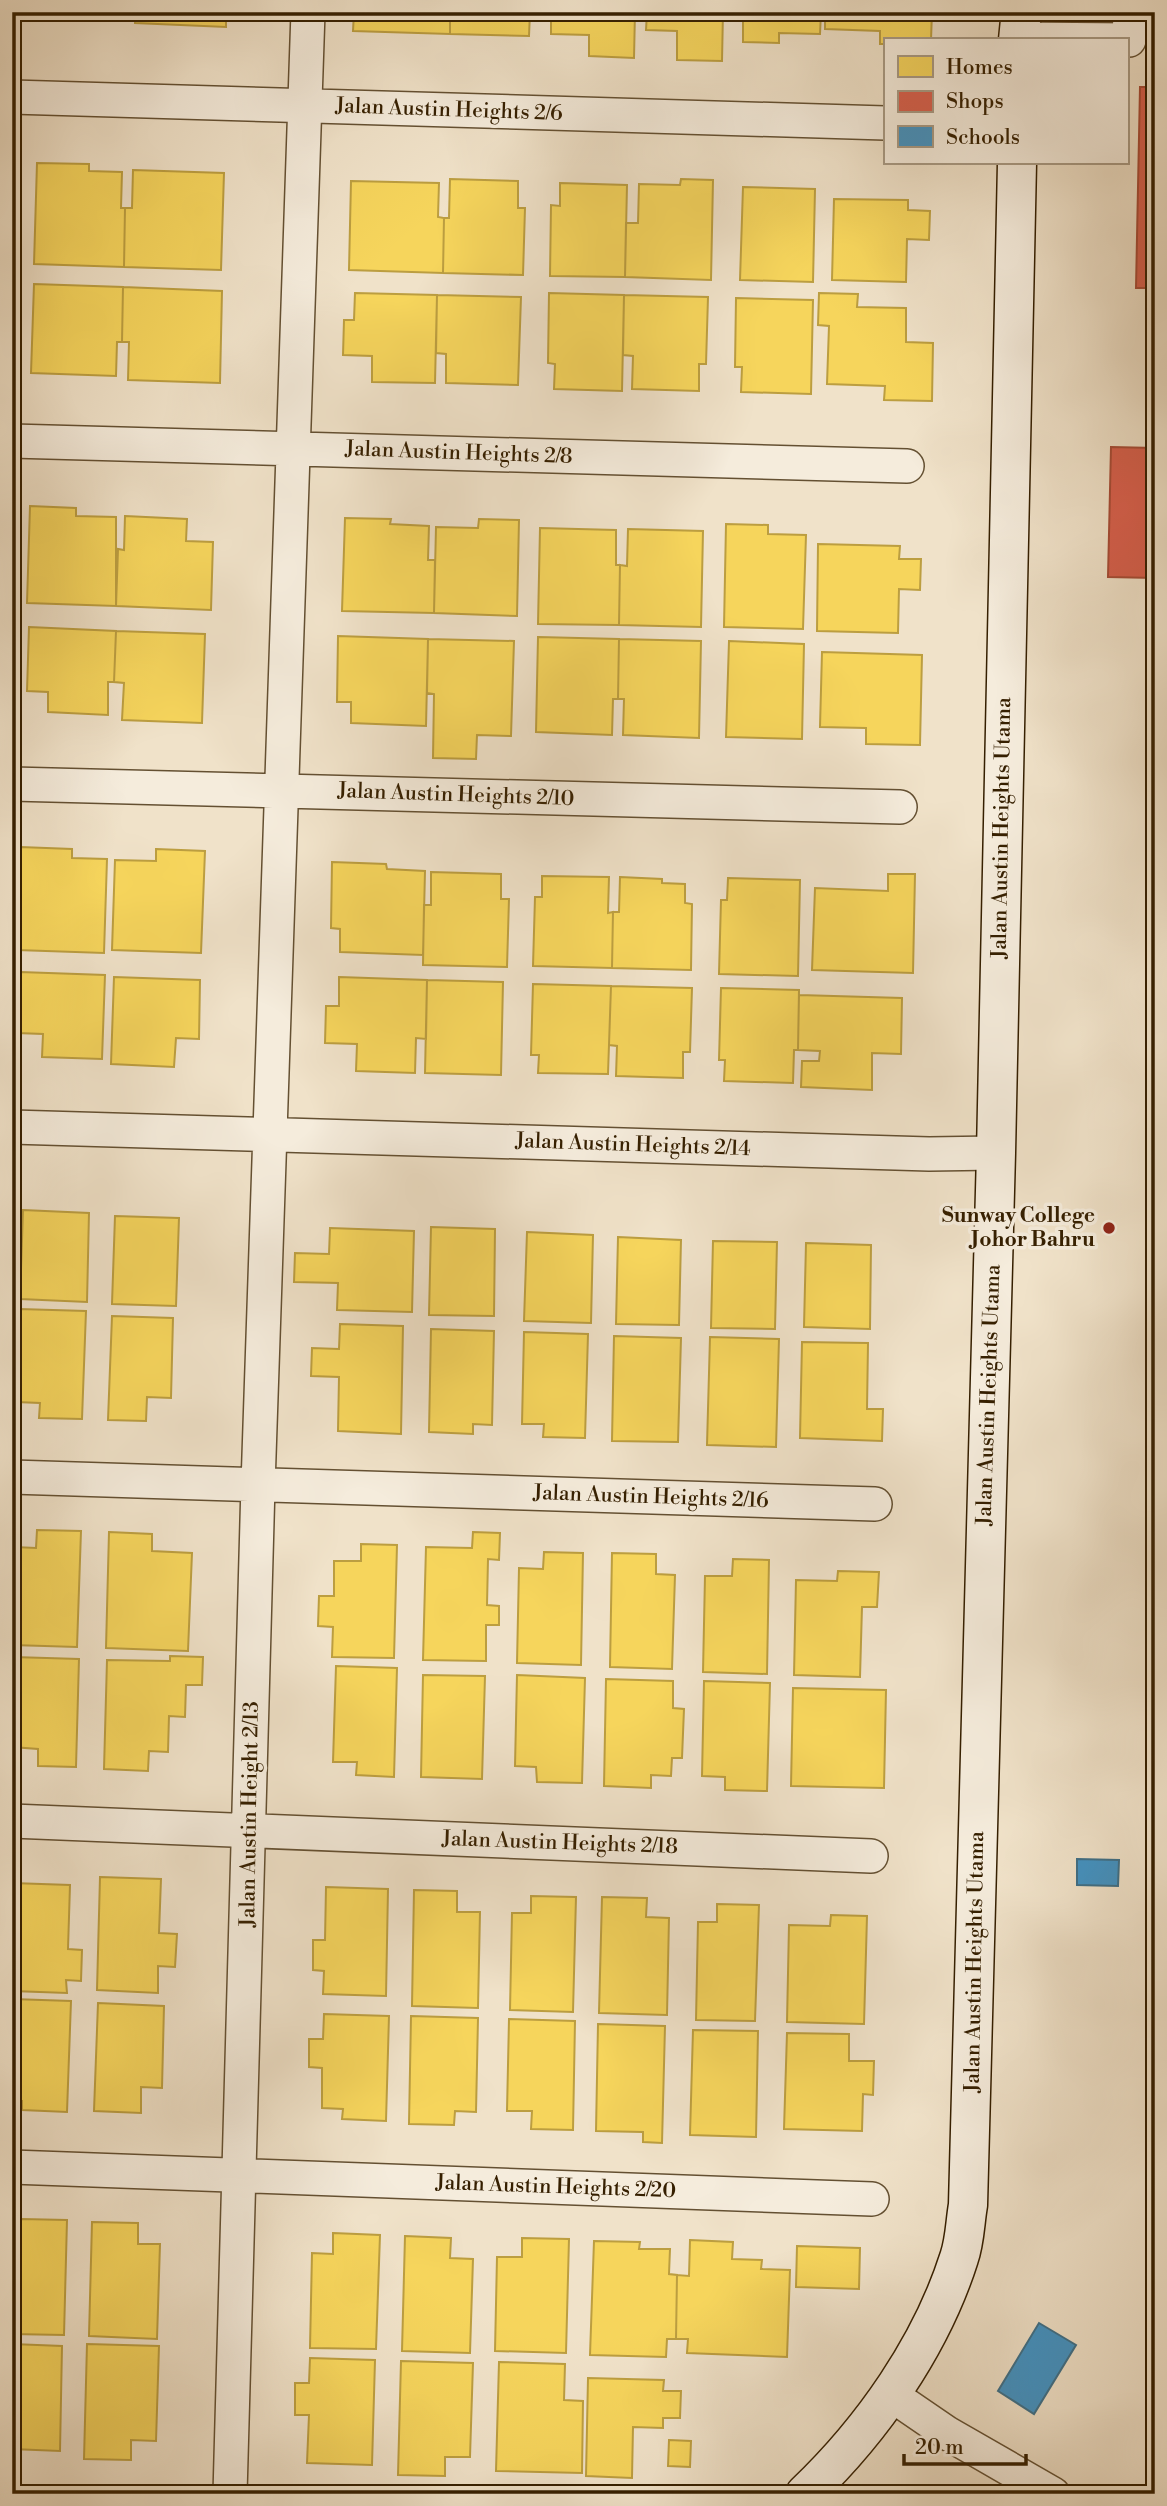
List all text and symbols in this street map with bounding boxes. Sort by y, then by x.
legend [884,38,1128,164]
text: Homes [946,55,1013,81]
text: Shops [946,89,1004,115]
street label: Jalan Austin Heights 2/6 [334,93,563,127]
text: Schools [946,125,1020,151]
street label: Jalan Austin Heights 2/8 [344,436,573,470]
street label: Jalan Austin Heights Utama [987,697,1017,960]
street label: Jalan Austin Heights 2/10 [336,778,575,812]
street label: Jalan Austin Heights 2/14 [514,1128,751,1162]
place label: Sunway College Johor Bahru [942,1203,1095,1253]
marker: Sunway College Johor Bahru [1101,1220,1117,1236]
street label: Jalan Austin Heights Utama [971,1264,1007,1527]
street label: Jalan Austin Heights 2/16 [532,1480,769,1514]
street label: Jalan Austin Height 2/13 [235,1701,265,1928]
street label: Jalan Austin Heights 2/18 [441,1826,678,1860]
street label: Jalan Austin Heights Utama [960,1831,990,2094]
street label: Jalan Austin Heights 2/20 [434,2170,677,2204]
scale bar [904,2422,1027,2466]
text: 20 m [915,2435,964,2461]

